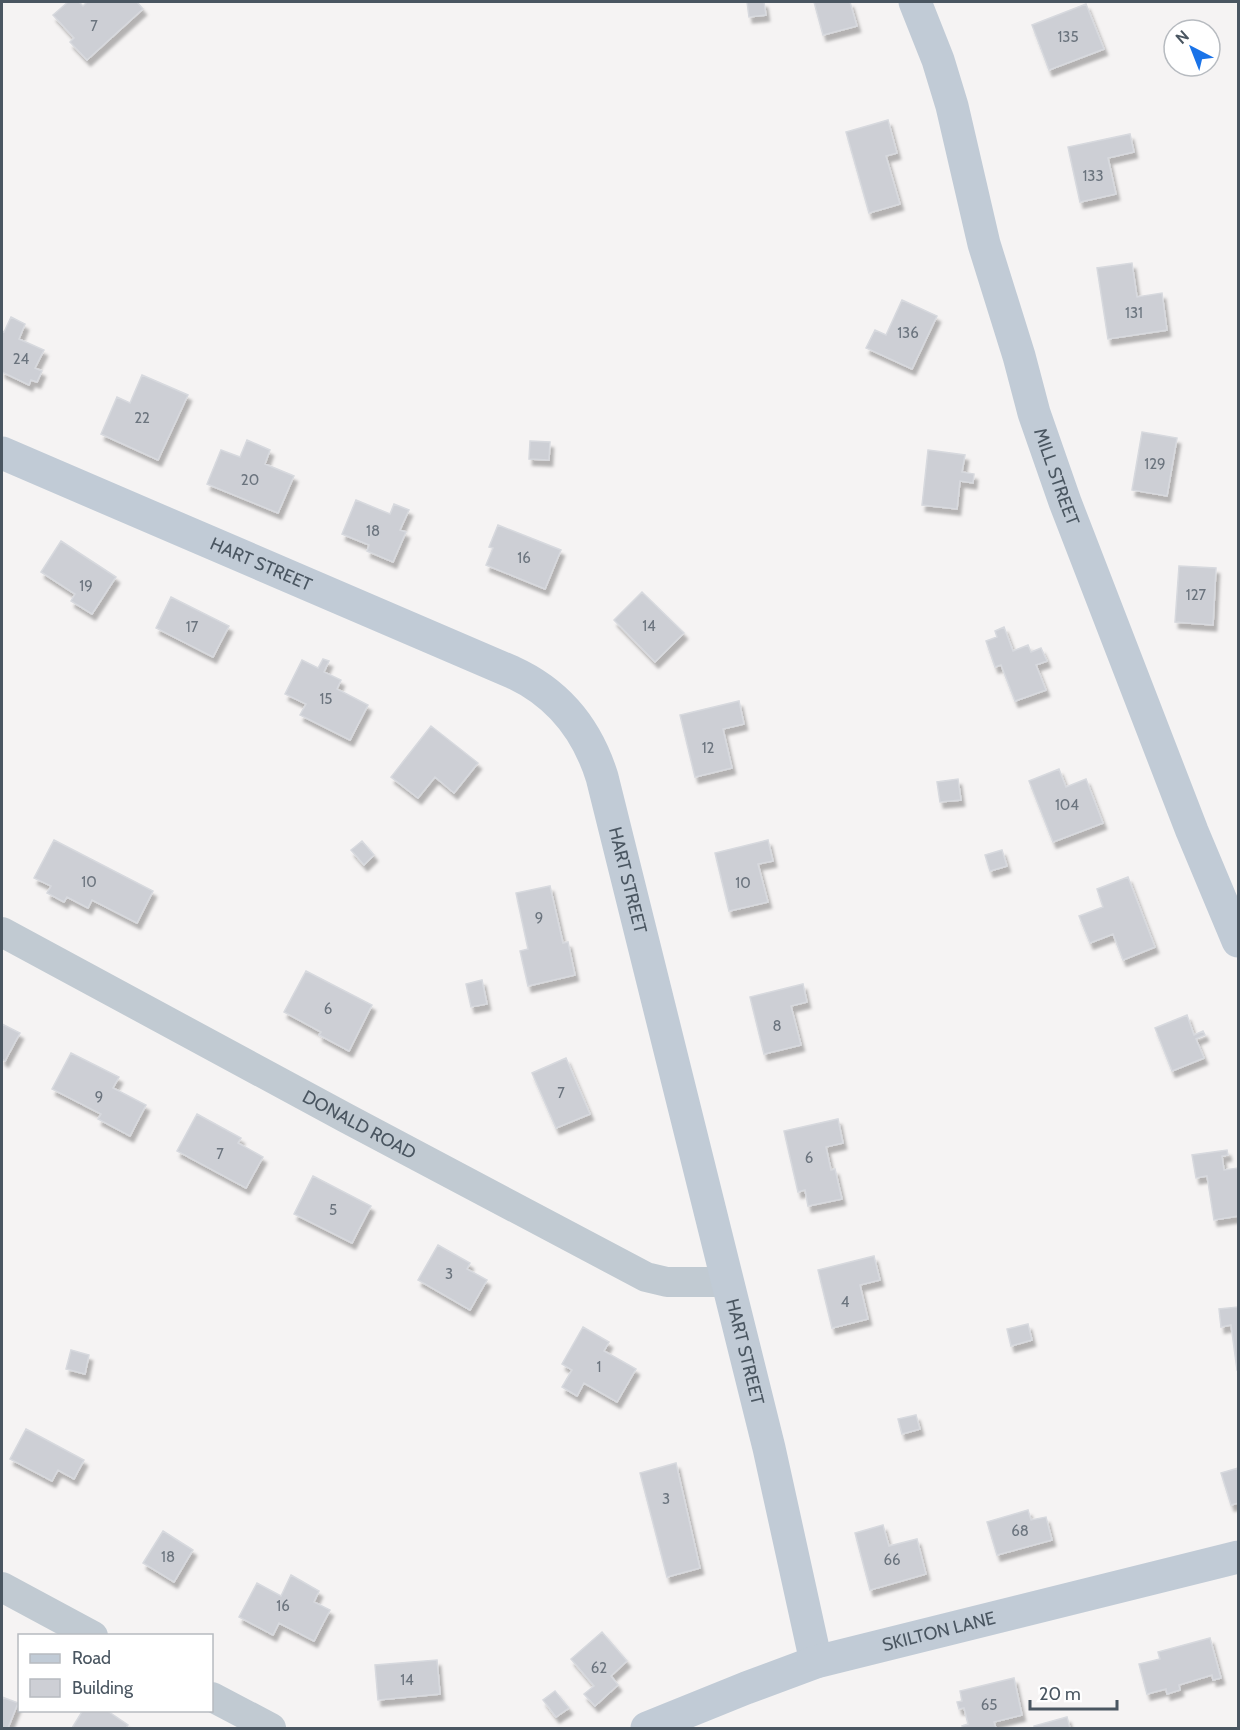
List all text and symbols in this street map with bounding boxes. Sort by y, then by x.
house number: 7 [90,17,98,35]
north arrow [1162,18,1222,78]
text: N [1172,26,1193,48]
house number: 135 [1057,28,1079,46]
house number: 133 [1082,167,1104,185]
house number: 131 [1125,304,1143,322]
house number: 136 [897,324,919,342]
house number: 24 [13,350,30,368]
house number: 22 [134,409,150,427]
street label: MILL STREET [1029,425,1084,529]
house number: 129 [1144,455,1166,473]
house number: 20 [241,471,259,489]
house number: 18 [366,522,380,540]
street label: HART STREET [207,533,316,596]
house number: 16 [517,549,531,567]
house number: 19 [79,577,93,595]
house number: 127 [1186,586,1207,604]
house number: 14 [642,617,656,635]
house number: 17 [186,618,199,636]
house number: 15 [319,690,333,708]
house number: 12 [702,739,715,757]
house number: 104 [1055,796,1079,814]
street label: HART STREET [604,825,652,936]
house number: 10 [81,873,97,891]
house number: 10 [735,874,751,892]
house number: 9 [535,909,543,927]
house number: 6 [324,1000,332,1018]
house number: 8 [772,1017,782,1035]
house number: 7 [557,1084,565,1102]
street label: DONALD ROAD [299,1086,420,1164]
house number: 9 [95,1088,103,1106]
house number: 7 [216,1145,224,1163]
house number: 6 [805,1149,813,1167]
house number: 5 [329,1201,337,1219]
house number: 3 [445,1265,453,1283]
house number: 4 [841,1293,850,1311]
street label: HART STREET [721,1296,769,1408]
house number: 1 [597,1358,601,1376]
house number: 3 [662,1490,670,1508]
house number: 68 [1011,1522,1029,1540]
house number: 18 [161,1548,175,1566]
house number: 66 [883,1551,901,1569]
house number: 16 [276,1597,290,1615]
street label: SKILTON LANE [880,1607,998,1656]
legend [18,1634,213,1712]
text: Road [72,1647,111,1669]
house number: 62 [591,1659,607,1677]
house number: 14 [400,1671,414,1689]
scale bar [1030,1673,1117,1711]
text: Building [72,1677,134,1699]
text: 20 m [1039,1683,1081,1705]
house number: 65 [981,1696,997,1714]

